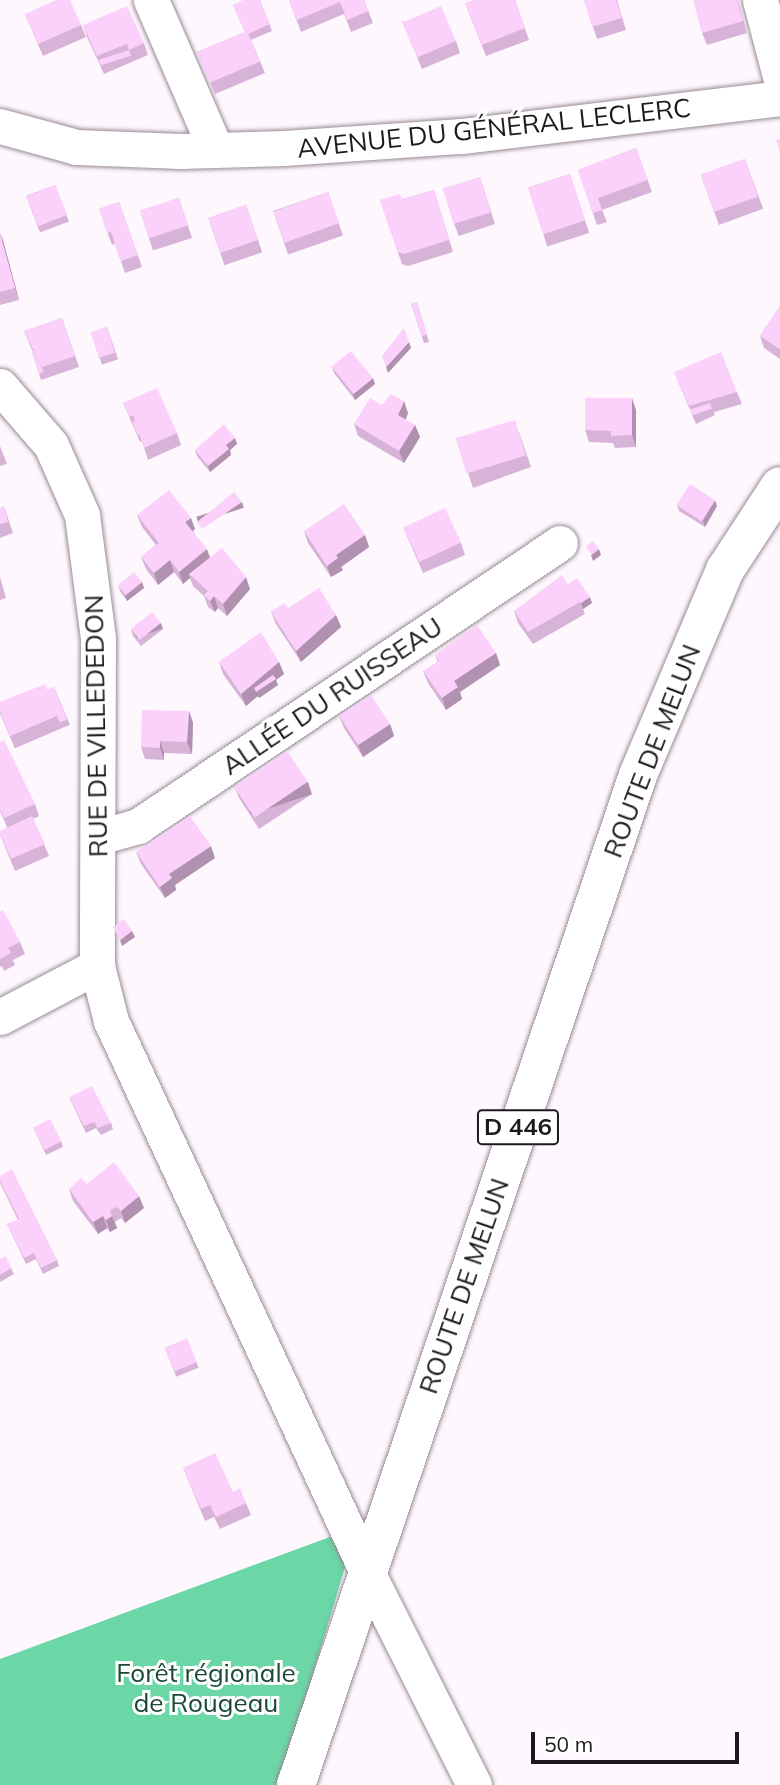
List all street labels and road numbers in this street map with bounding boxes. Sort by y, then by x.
street label: AVENUE DU GÉNÉRAL LECLERC [296,92,692,164]
street label: RUE DE VILLEDEDON [78,594,114,858]
street label: ALLÉE DU RUISSEAU [216,611,448,781]
street label: ROUTE DE MELUN [597,640,707,862]
road number: D 446 [476,1106,560,1148]
street label: ROUTE DE MELUN [413,1174,515,1398]

